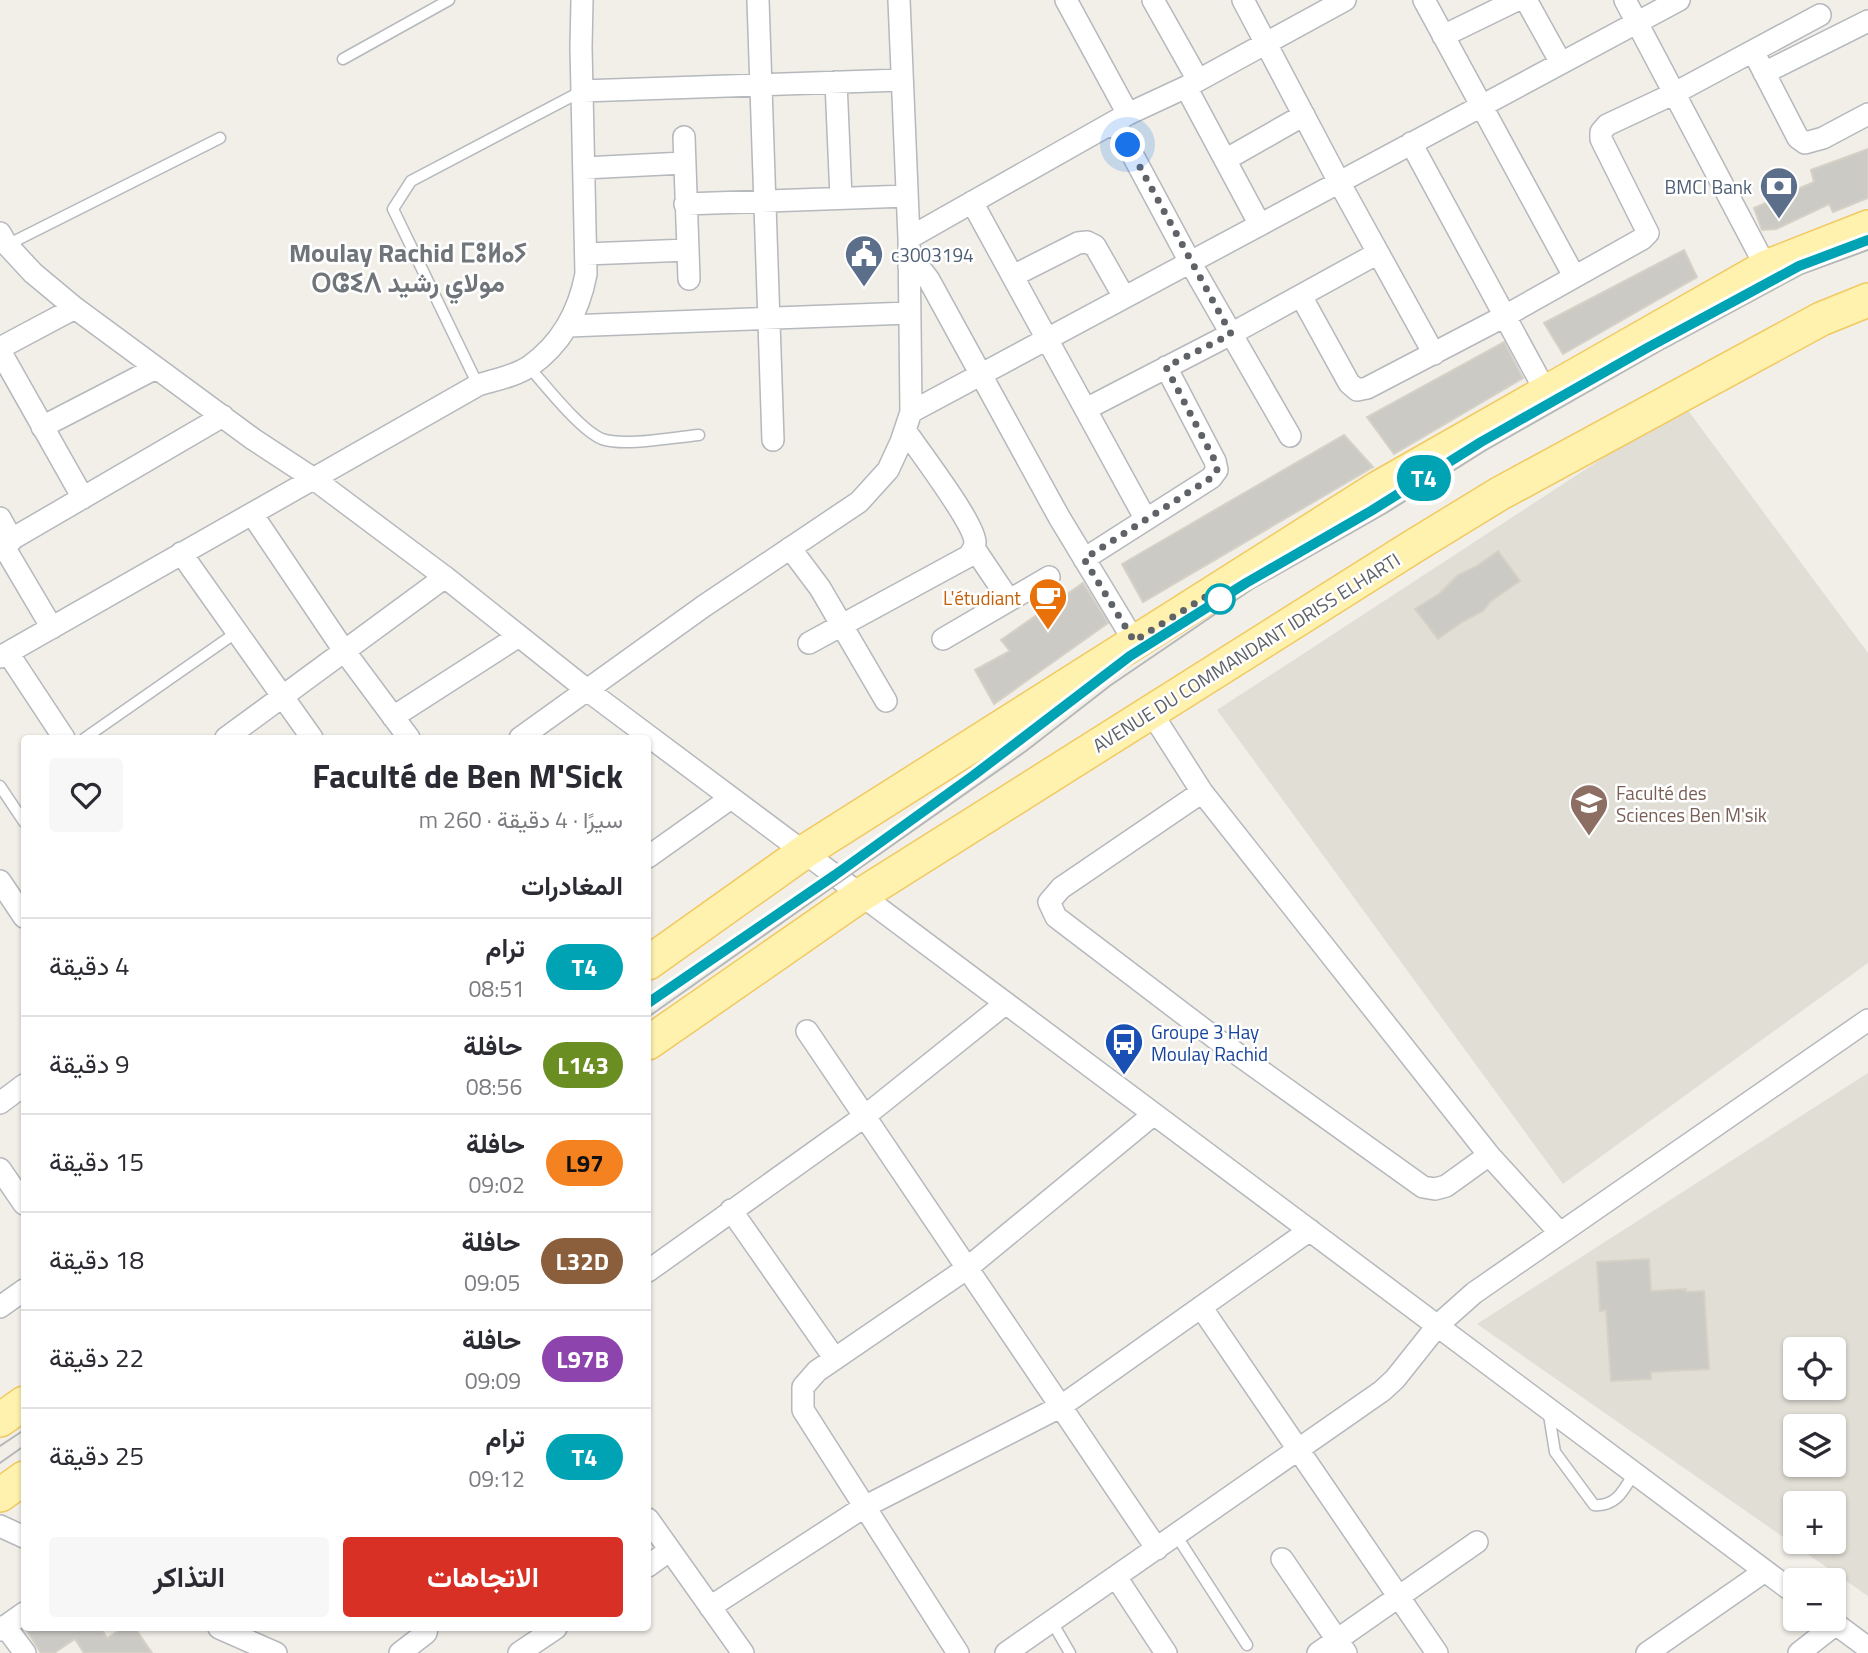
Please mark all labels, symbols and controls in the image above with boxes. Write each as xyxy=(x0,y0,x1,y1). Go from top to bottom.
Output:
your location xyxy=(1110,127,1145,162)
bank icon: BMCI Bank xyxy=(1758,165,1800,220)
place label: BMCI Bank xyxy=(1665,172,1752,201)
district label: Moulay Rachid ⵎⵓⵍⴰⵢ ⵔⵛⵉⴷ مولاي رشيد xyxy=(289,233,527,305)
public building icon: c3003194 xyxy=(843,233,885,288)
place label: c3003194 xyxy=(891,240,974,269)
line badge: T4 xyxy=(1392,455,1456,501)
text: T4 xyxy=(1411,460,1437,496)
street label: AVENUE DU COMMANDANT IDRISS ELHARTI xyxy=(1087,545,1405,759)
cafe icon: L'étudiant xyxy=(1027,576,1069,631)
place label: L'étudiant xyxy=(943,583,1021,612)
unlabelled marker xyxy=(1205,584,1235,614)
text: Faculté de Ben M'Sick xyxy=(312,751,623,801)
button: heart xyxy=(49,758,123,832)
place label: Faculté des Sciences Ben M'sik xyxy=(1616,778,1767,829)
school or university icon: Faculté des Sciences Ben M'sik xyxy=(1568,782,1610,837)
text: سيرًا · 4 دقيقة · 260 m xyxy=(419,802,623,837)
text: المغادرات xyxy=(521,866,623,905)
text: ترام xyxy=(486,928,525,967)
text: 4 دقيقة xyxy=(49,946,129,985)
text: T4 xyxy=(571,949,598,985)
text: 08:51 xyxy=(468,971,525,1006)
place label: Groupe 3 Hay Moulay Rachid xyxy=(1151,1017,1268,1068)
bus stop icon: Groupe 3 Hay Moulay Rachid xyxy=(1103,1021,1145,1076)
text: حافلة xyxy=(463,1026,522,1065)
text: 9 دقيقة xyxy=(49,1044,129,1083)
text: L143 xyxy=(557,1047,609,1083)
text: 08:56 xyxy=(466,1069,522,1104)
text: حافلة xyxy=(466,1124,525,1163)
text: 15 دقيقة xyxy=(49,1142,144,1181)
text: L97 xyxy=(565,1145,604,1181)
text: 09:02 xyxy=(468,1167,525,1202)
text: حافلة xyxy=(461,1222,520,1261)
text: 18 دقيقة xyxy=(49,1240,144,1279)
text: L32D xyxy=(555,1243,609,1279)
text: 09:05 xyxy=(464,1265,520,1300)
text: حافلة xyxy=(462,1320,521,1359)
map controls xyxy=(1783,1337,1846,1631)
button: locate xyxy=(1783,1337,1846,1400)
text: 22 دقيقة xyxy=(49,1338,144,1377)
text: L97B xyxy=(556,1341,609,1377)
text: 09:09 xyxy=(465,1363,521,1398)
button: layers xyxy=(1783,1414,1846,1477)
text: ترام xyxy=(486,1418,525,1457)
text: 25 دقيقة xyxy=(49,1436,144,1475)
text: T4 xyxy=(571,1439,598,1475)
text: 09:12 xyxy=(468,1461,525,1496)
button: + xyxy=(1783,1491,1846,1554)
button: التذاكر xyxy=(49,1537,329,1617)
button: الاتجاهات xyxy=(343,1537,623,1617)
button: − xyxy=(1783,1568,1846,1631)

